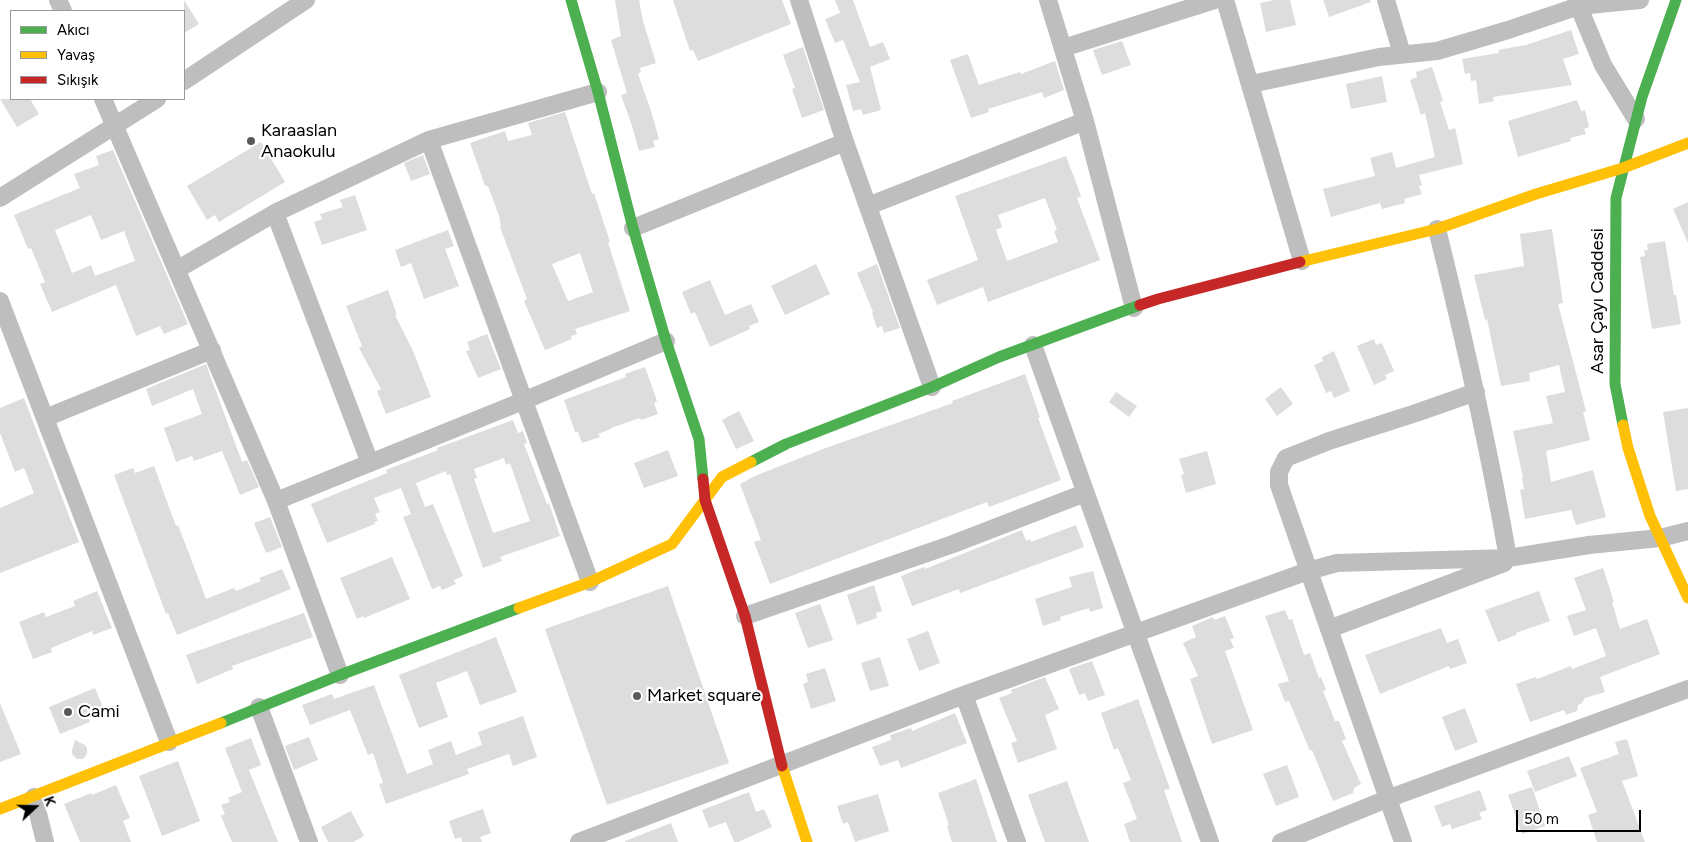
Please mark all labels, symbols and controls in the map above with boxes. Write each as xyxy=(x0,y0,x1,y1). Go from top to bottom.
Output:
legend xyxy=(10,10,185,100)
text: Akıcı xyxy=(57,21,90,39)
text: Yavaş xyxy=(57,46,95,64)
text: Sıkışık xyxy=(57,71,98,89)
place label: Karaaslan Anaokulu xyxy=(261,120,337,162)
marker: Karaaslan Anaokulu xyxy=(245,135,257,147)
street label: Asar Çayı Caddesi xyxy=(1587,228,1609,374)
place label: Market square xyxy=(647,685,761,707)
marker: Market square xyxy=(631,690,643,702)
place label: Cami xyxy=(78,701,120,723)
marker: Cami xyxy=(62,706,74,718)
north arrow xyxy=(10,782,60,832)
text: K xyxy=(40,794,59,809)
scale bar xyxy=(1518,800,1643,832)
text: 50 m xyxy=(1524,810,1559,828)

